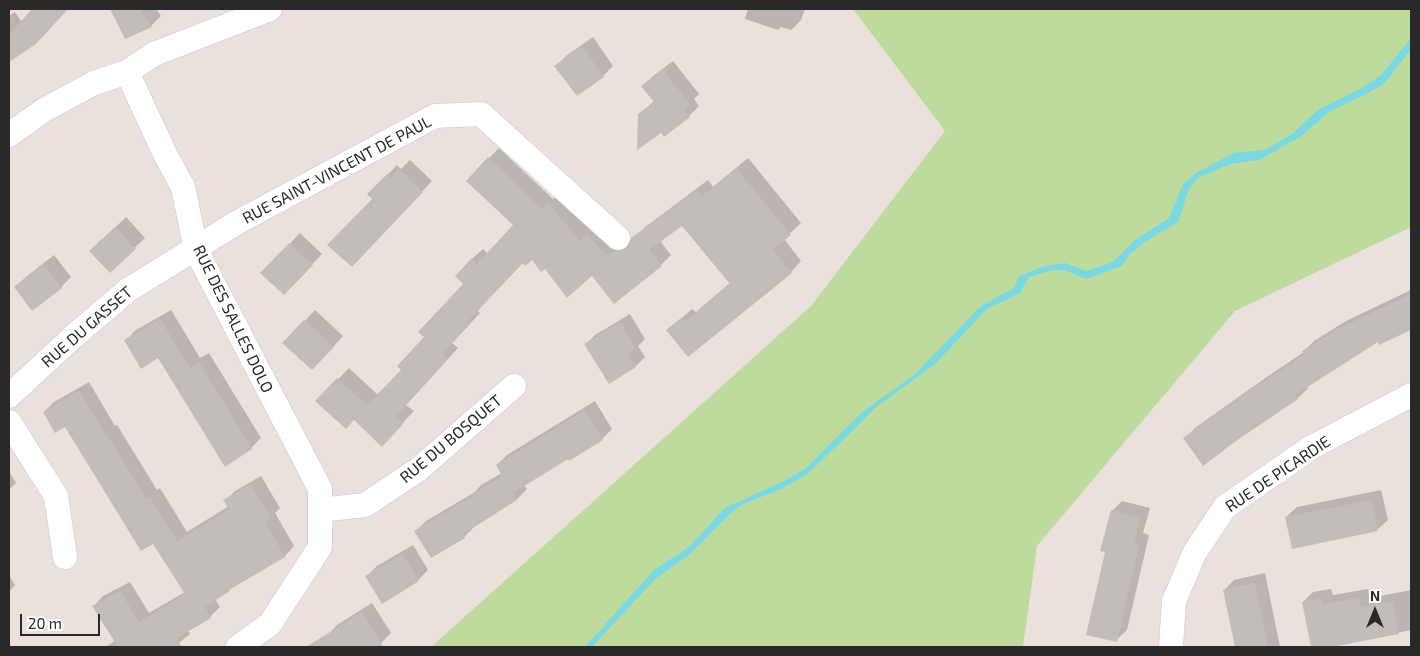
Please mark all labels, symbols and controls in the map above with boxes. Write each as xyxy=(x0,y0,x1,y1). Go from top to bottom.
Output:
street label: RUE SAINT-VINCENT DE PAUL xyxy=(239,112,435,228)
street label: RUE DES SALLES DOLO xyxy=(189,242,277,396)
street label: RUE DU GASSET xyxy=(38,282,136,372)
street label: RUE DU BOSQUET xyxy=(396,391,506,487)
street label: RUE DE PICARDIE xyxy=(1222,432,1334,516)
north arrow xyxy=(1350,586,1400,636)
text: N xyxy=(1370,587,1380,604)
scale bar xyxy=(22,604,102,636)
text: 20 m xyxy=(28,614,62,632)

